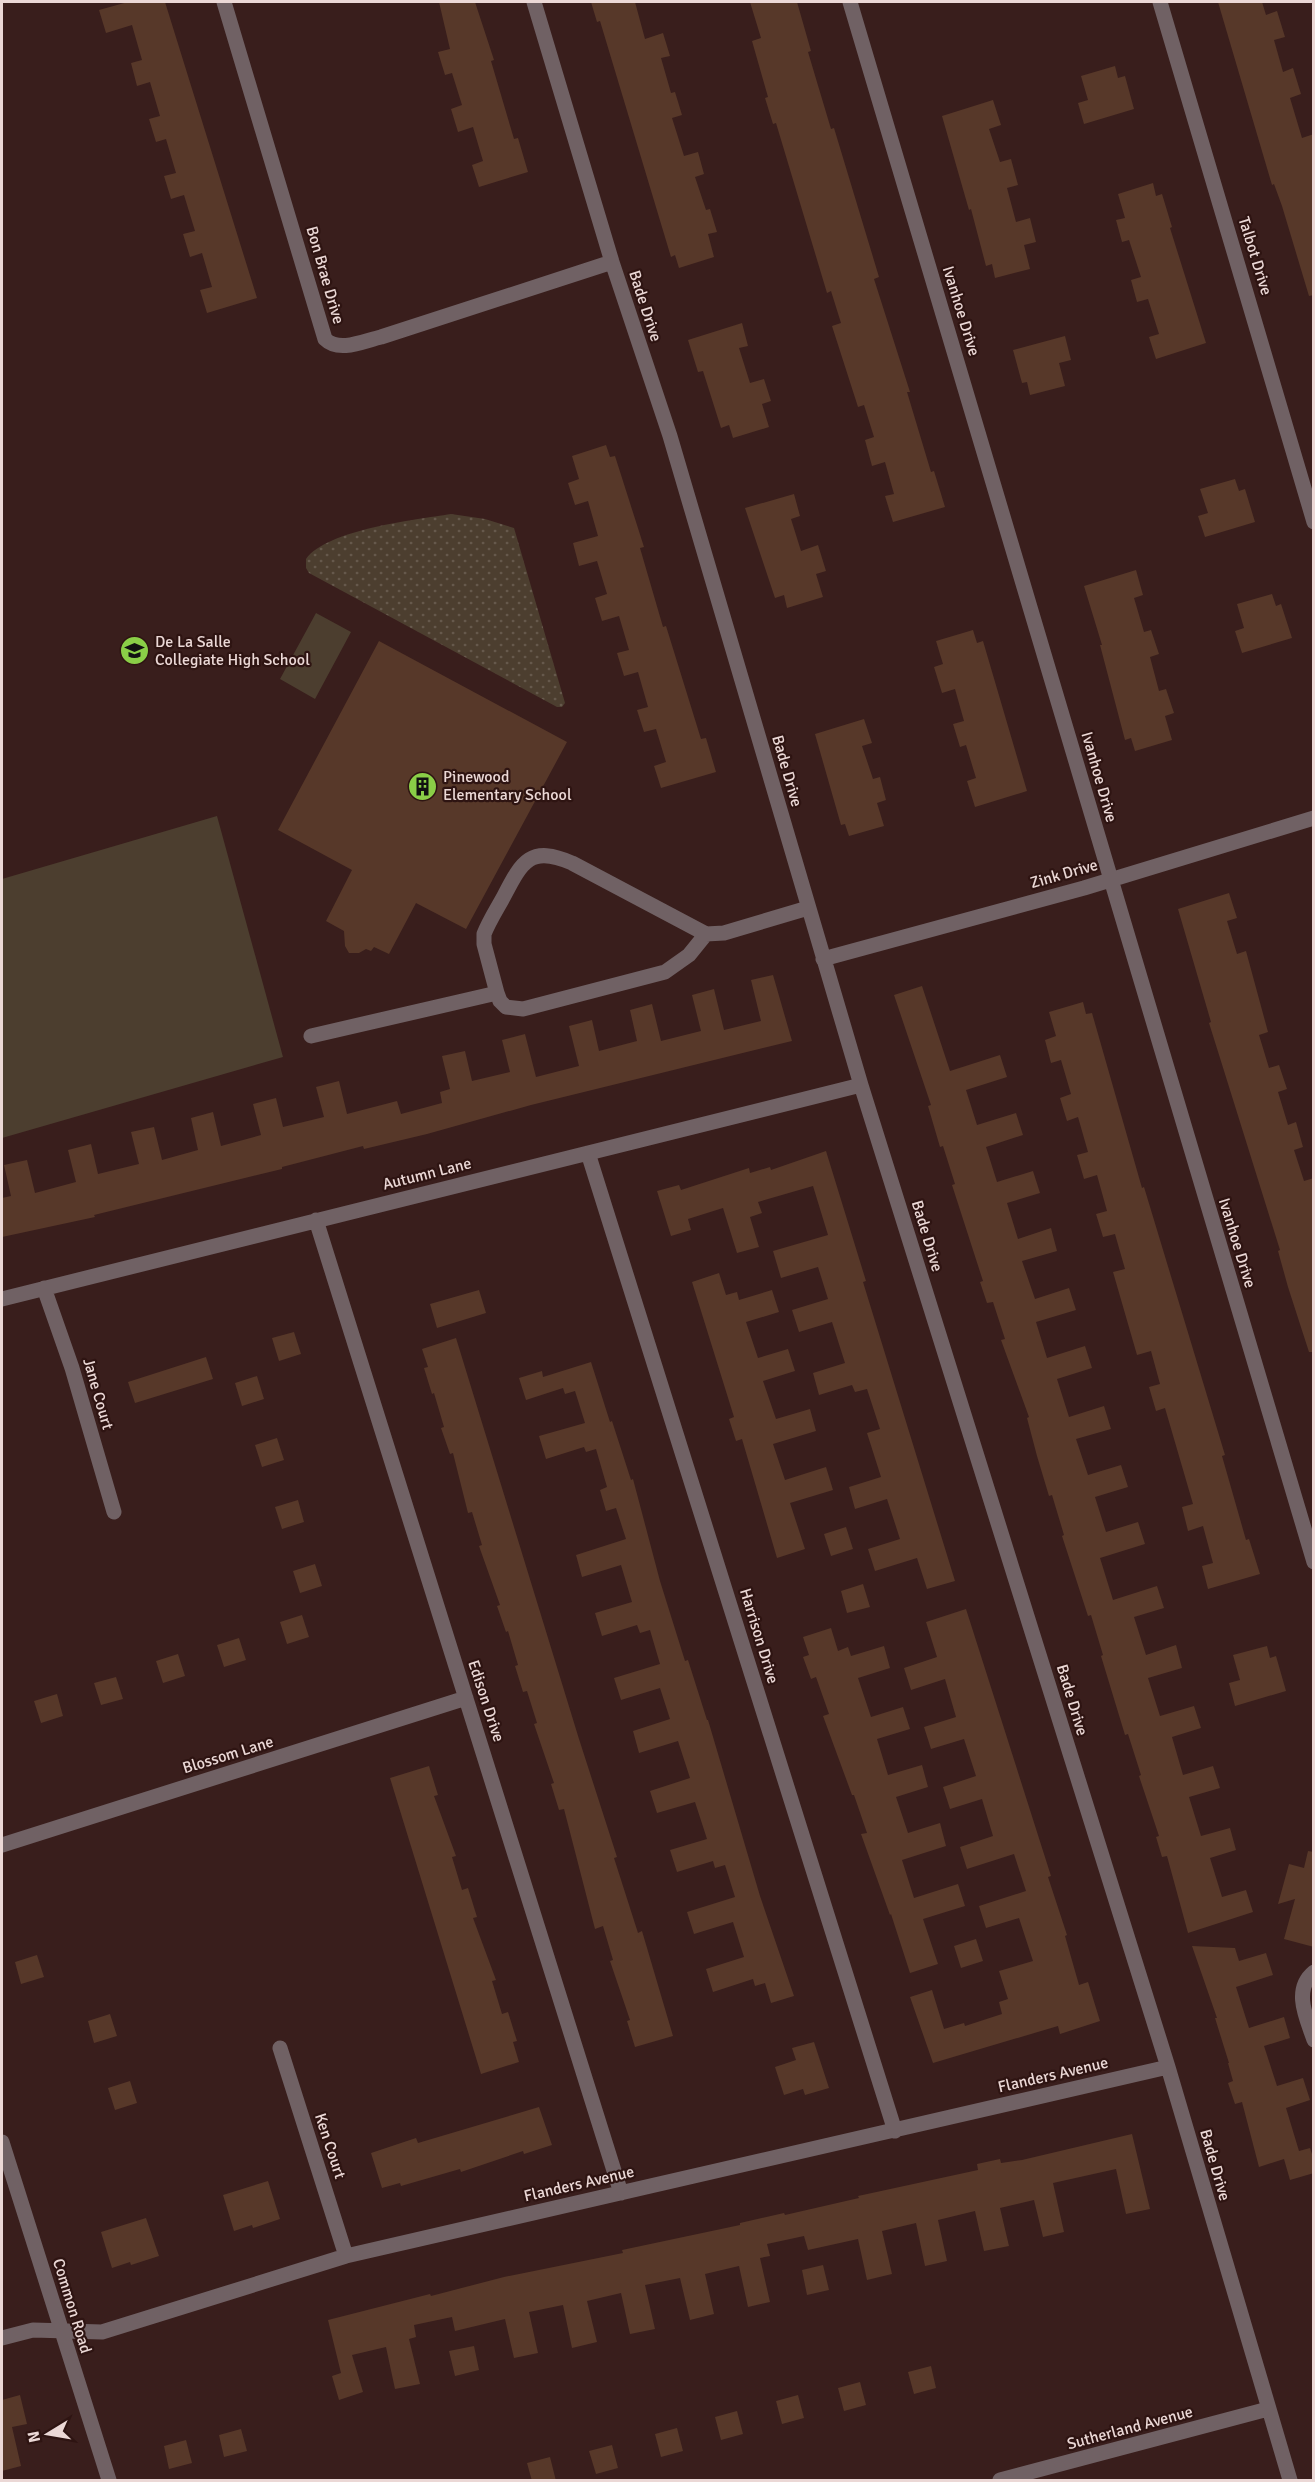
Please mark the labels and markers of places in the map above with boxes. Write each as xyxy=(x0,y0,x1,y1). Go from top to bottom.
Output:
place label: De La Salle Collegiate High School xyxy=(155,632,310,670)
school or university icon: De La Salle Collegiate High School xyxy=(118,635,150,667)
place label: Pinewood Elementary School xyxy=(443,767,572,805)
building icon: Pinewood Elementary School xyxy=(406,770,438,802)

